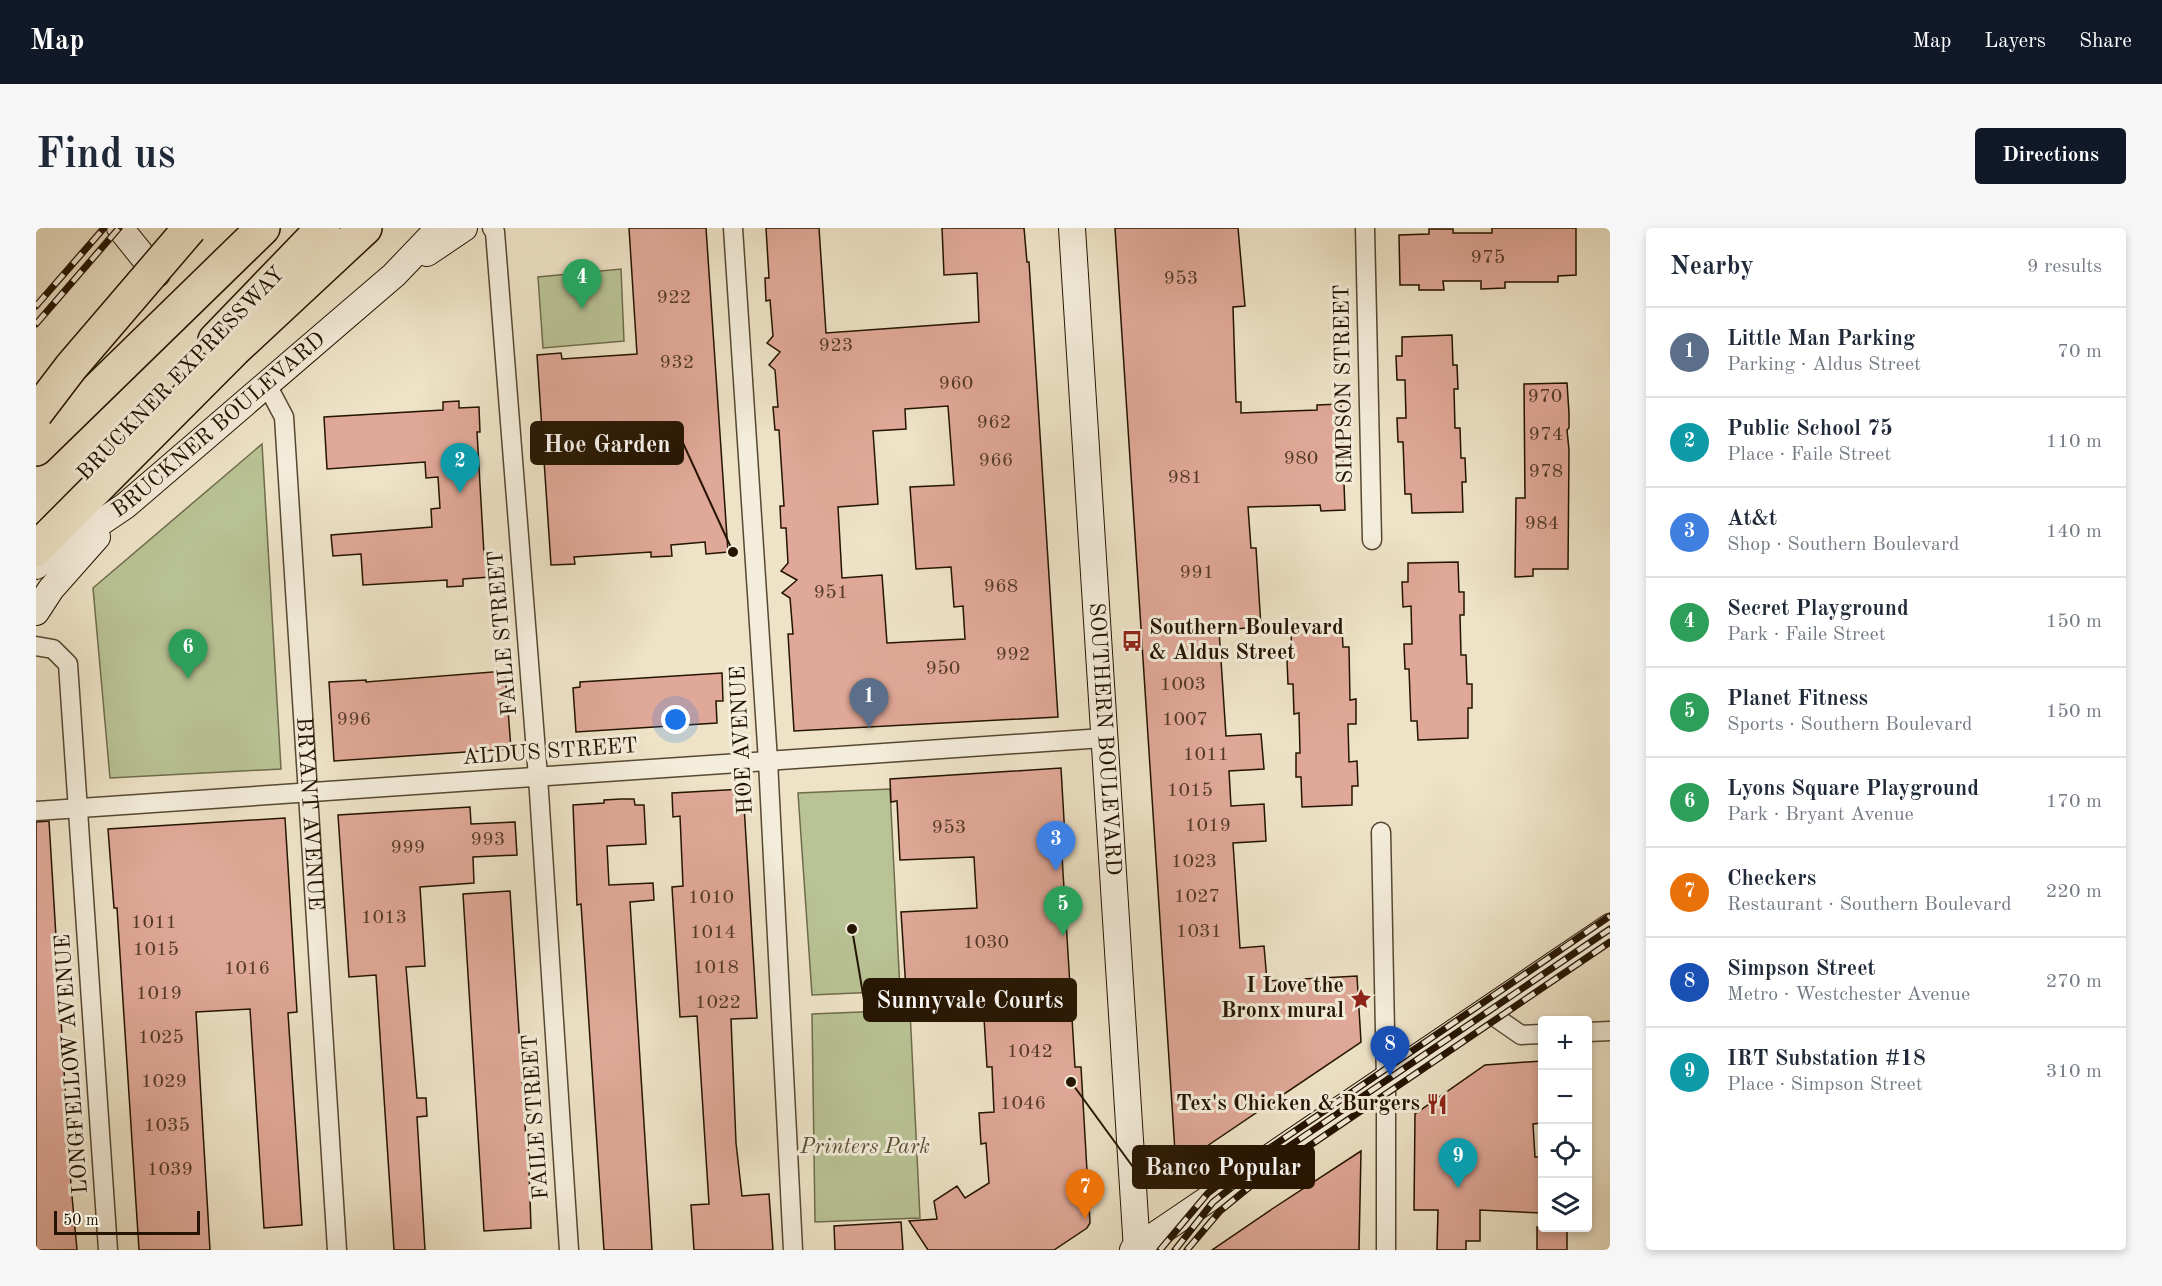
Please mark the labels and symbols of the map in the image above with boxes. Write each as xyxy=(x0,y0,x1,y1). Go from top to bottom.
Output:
house number: 975 xyxy=(1471,248,1505,268)
pin: 4 xyxy=(562,260,602,309)
street label: BRUCKNER EXPRESSWAY xyxy=(73,263,289,485)
house number: 953 xyxy=(1164,269,1198,289)
street label: SIMPSON STREET xyxy=(1331,284,1357,484)
house number: 922 xyxy=(657,288,691,308)
street label: BRUCKNER BOULEVARD xyxy=(108,328,329,522)
house number: 923 xyxy=(819,336,853,356)
house number: 932 xyxy=(660,353,694,373)
house number: 960 xyxy=(939,374,973,394)
house number: 970 xyxy=(1528,387,1562,407)
house number: 962 xyxy=(977,413,1011,433)
callout: Hoe Garden xyxy=(531,422,683,464)
house number: 974 xyxy=(1529,425,1563,445)
text: Hoe Garden xyxy=(543,434,671,458)
pin: 2 xyxy=(440,444,480,493)
house number: 980 xyxy=(1284,449,1318,469)
house number: 966 xyxy=(979,451,1013,471)
house number: 978 xyxy=(1529,462,1563,482)
house number: 981 xyxy=(1168,468,1202,488)
house number: 984 xyxy=(1525,514,1559,534)
street label: FAILE STREET xyxy=(485,550,521,716)
house number: 991 xyxy=(1180,563,1214,583)
house number: 968 xyxy=(984,577,1018,597)
house number: 951 xyxy=(814,583,848,603)
street label: SOUTHERN BOULEVARD xyxy=(1085,602,1124,876)
place label: Southern Boulevard & Aldus Street xyxy=(1149,617,1344,664)
bus stop icon: Southern Boulevard & Aldus Street xyxy=(1120,629,1144,653)
pin: 6 xyxy=(168,630,208,679)
house number: 992 xyxy=(996,645,1030,665)
house number: 950 xyxy=(926,659,960,679)
street label: HOE AVENUE xyxy=(727,665,757,815)
house number: 1003 xyxy=(1160,675,1206,695)
pin: 1 xyxy=(850,678,888,728)
your location xyxy=(661,705,690,734)
house number: 996 xyxy=(337,710,371,730)
house number: 1007 xyxy=(1162,710,1208,730)
street label: BRYANT AVENUE xyxy=(292,716,326,911)
street label: ALDUS STREET xyxy=(462,735,638,769)
house number: 1011 xyxy=(1183,745,1229,765)
house number: 1015 xyxy=(1167,781,1213,801)
house number: 1019 xyxy=(1185,816,1231,836)
house number: 953 xyxy=(932,818,966,838)
pin: 3 xyxy=(1036,822,1076,871)
house number: 993 xyxy=(471,830,505,850)
house number: 999 xyxy=(391,838,425,858)
house number: 1023 xyxy=(1171,852,1217,872)
pin: 5 xyxy=(1044,886,1082,936)
house number: 1027 xyxy=(1174,887,1220,907)
house number: 1010 xyxy=(688,888,734,908)
house number: 1013 xyxy=(361,908,407,928)
house number: 1011 xyxy=(131,913,177,933)
house number: 1031 xyxy=(1176,922,1222,942)
house number: 1014 xyxy=(690,923,736,943)
street label: LONGFELLOW AVENUE xyxy=(52,933,92,1195)
house number: 1030 xyxy=(963,933,1009,953)
house number: 1015 xyxy=(133,940,179,960)
house number: 1018 xyxy=(693,958,739,978)
house number: 1016 xyxy=(224,959,270,979)
place label: I Love the Bronx mural xyxy=(1221,975,1344,1022)
callout: Sunnyvale Courts xyxy=(864,979,1076,1021)
house number: 1019 xyxy=(136,984,182,1004)
place icon: I Love the Bronx mural xyxy=(1349,987,1373,1011)
text: Sunnyvale Courts xyxy=(876,990,1064,1014)
house number: 1022 xyxy=(695,993,741,1013)
pin: 8 xyxy=(1370,1026,1410,1076)
house number: 1025 xyxy=(138,1028,184,1048)
street label: FAILE STREET xyxy=(519,1034,553,1200)
house number: 1042 xyxy=(1007,1042,1053,1062)
house number: 1029 xyxy=(141,1072,187,1092)
restaurant icon: Tex's Chicken & Burgers xyxy=(1425,1092,1449,1116)
place label: Tex's Chicken & Burgers xyxy=(1176,1093,1420,1115)
house number: 1046 xyxy=(1000,1094,1046,1114)
house number: 1035 xyxy=(144,1116,190,1136)
park label: Printers Park xyxy=(799,1136,930,1158)
pin: 9 xyxy=(1438,1138,1478,1188)
callout: Banco Popular xyxy=(1133,1146,1314,1188)
text: Banco Popular xyxy=(1145,1157,1301,1181)
house number: 1039 xyxy=(147,1160,193,1180)
pin: 7 xyxy=(1066,1170,1104,1219)
scale bar xyxy=(54,1208,200,1236)

